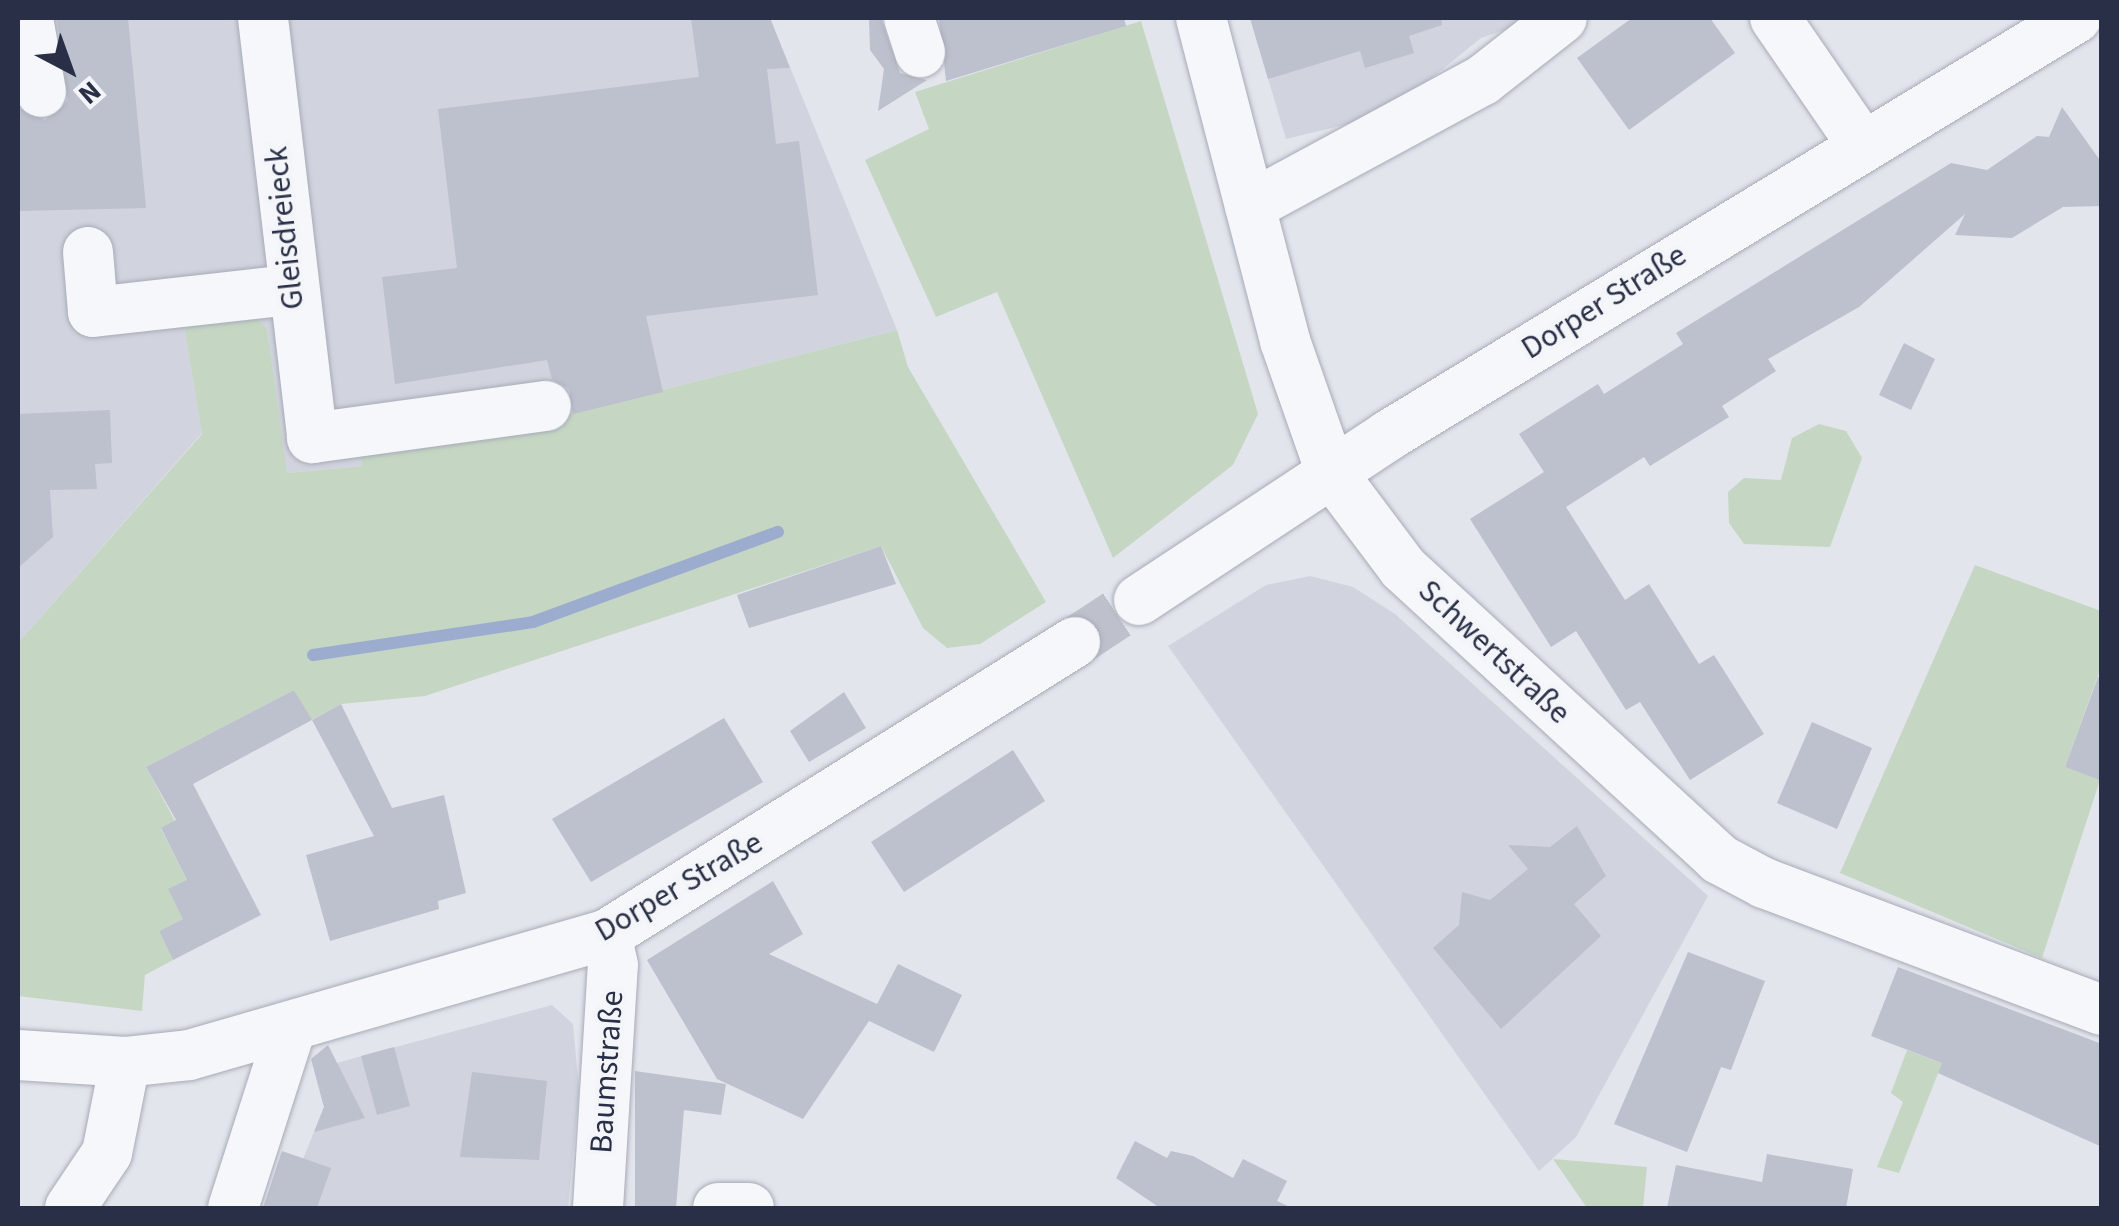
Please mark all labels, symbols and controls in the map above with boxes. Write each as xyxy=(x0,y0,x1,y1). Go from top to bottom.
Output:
north arrow xyxy=(20,20,120,120)
text: N xyxy=(70,71,110,114)
street label: Gleisdreieck xyxy=(257,145,313,311)
street label: Dorper Straße xyxy=(1514,236,1694,368)
street label: Schwertstraße xyxy=(1410,572,1578,732)
street label: Dorper Straße xyxy=(588,824,770,950)
street label: Baumstraße xyxy=(582,989,632,1155)

